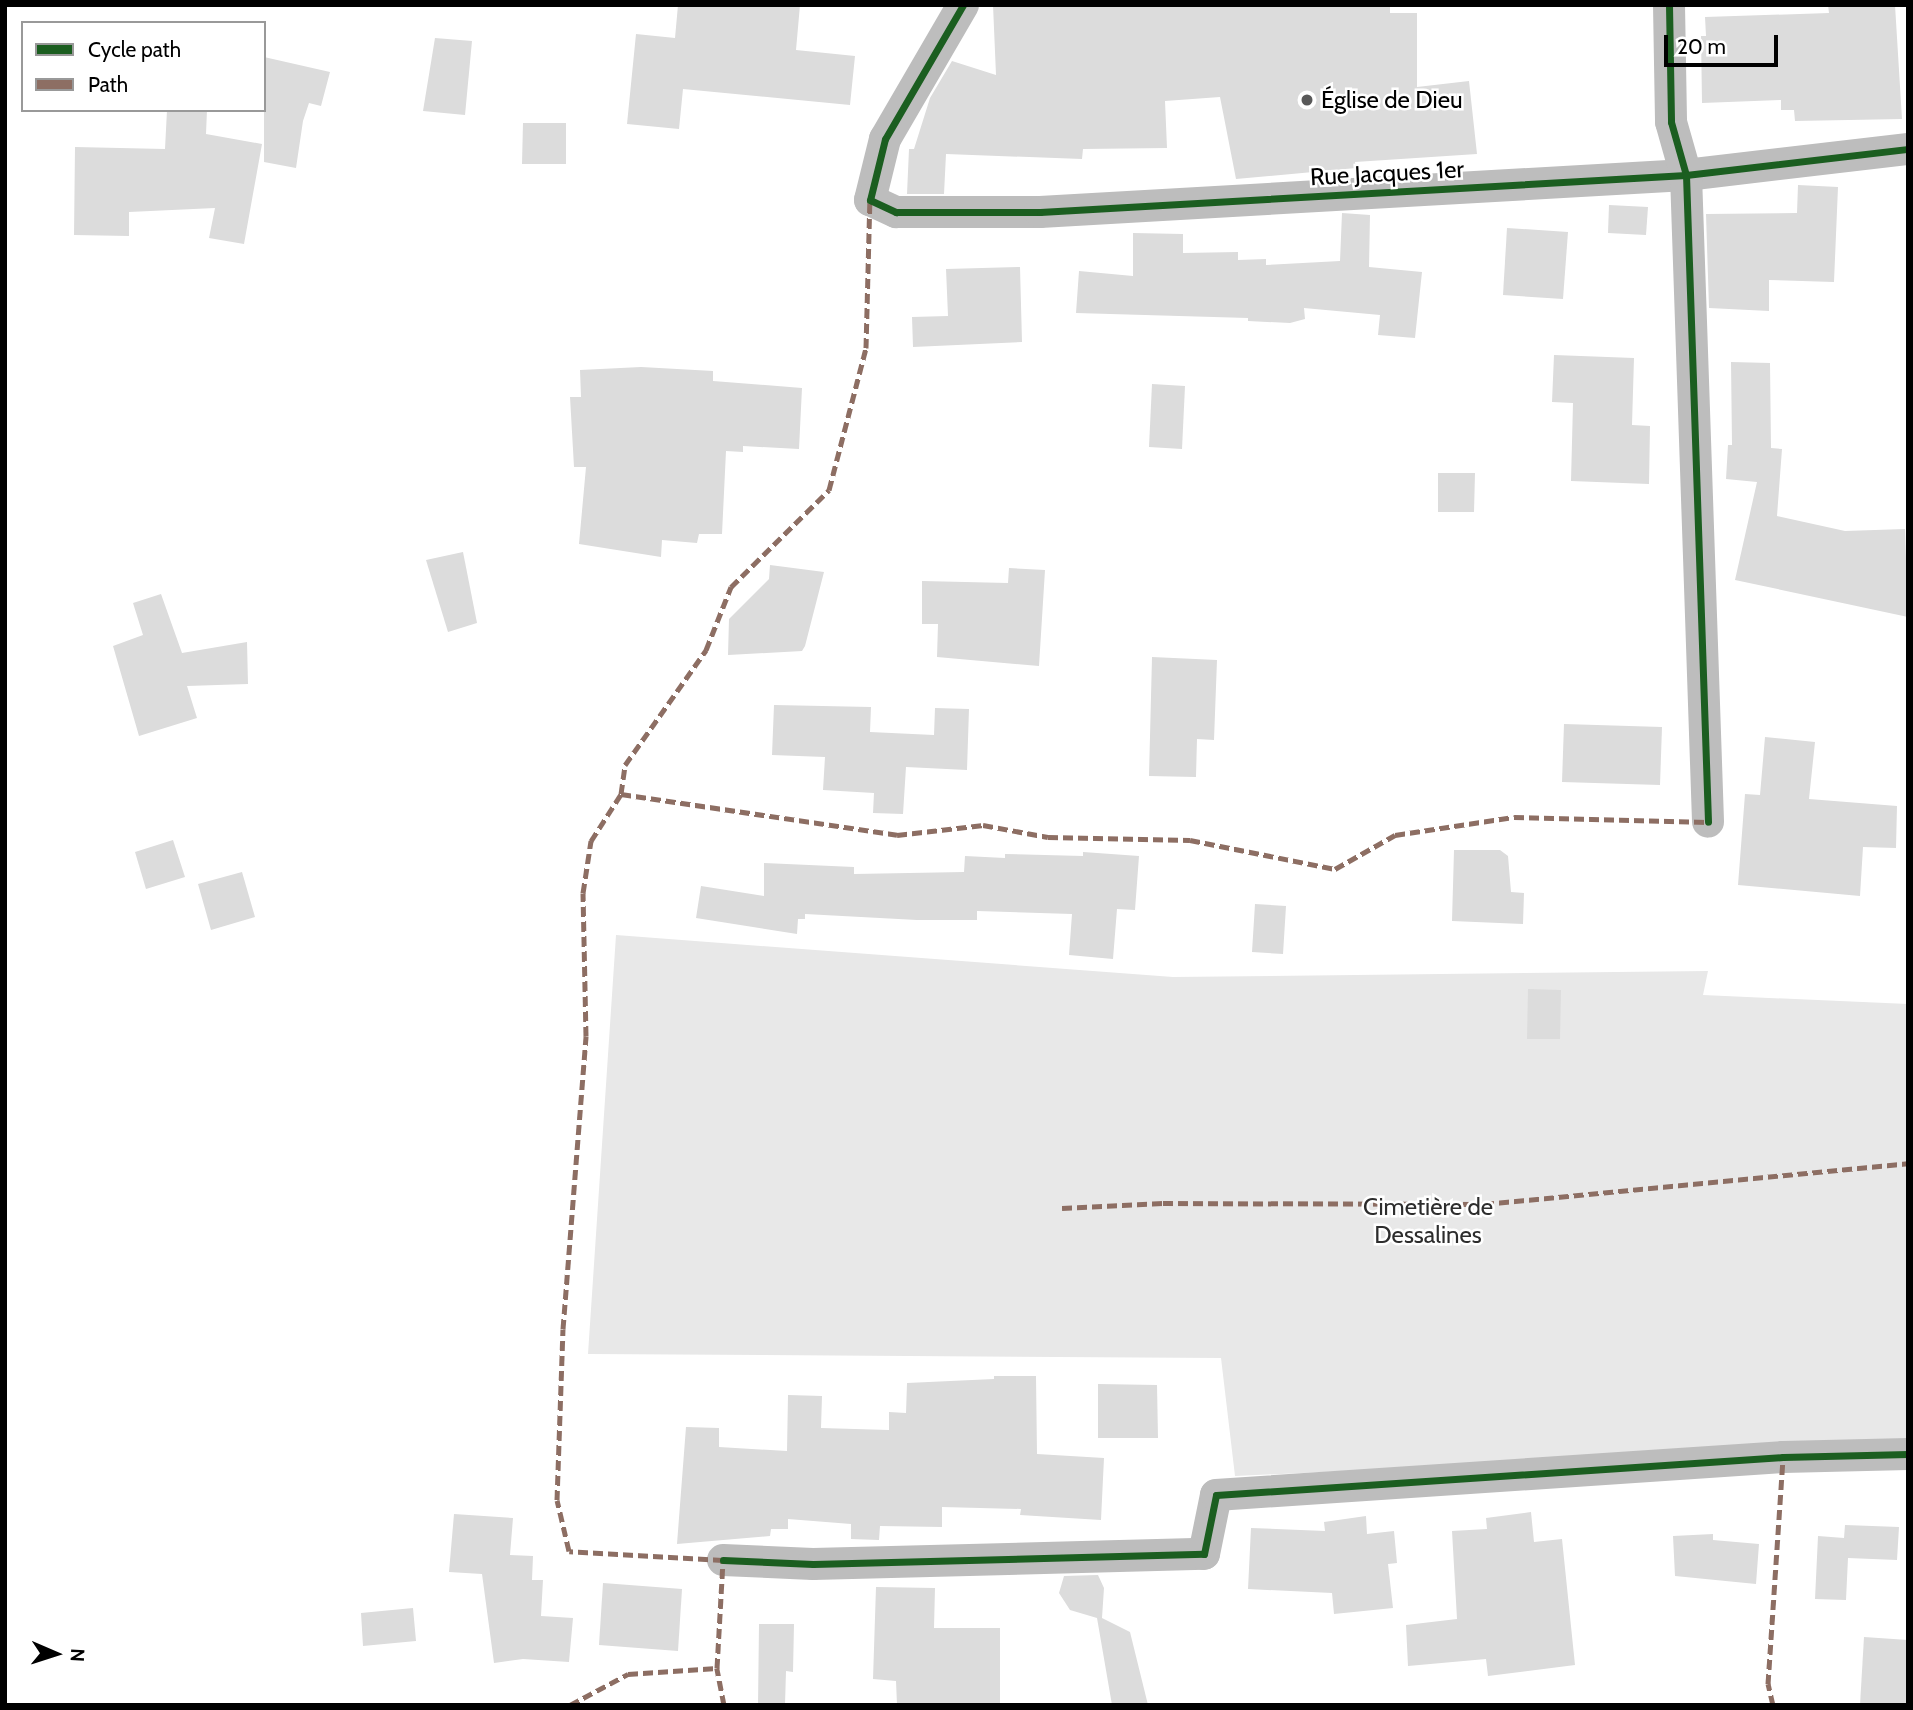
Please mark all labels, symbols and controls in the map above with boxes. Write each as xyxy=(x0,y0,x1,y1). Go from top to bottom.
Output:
legend xyxy=(21,21,266,112)
scale bar xyxy=(1668,21,1782,65)
text: 20 m xyxy=(1677,34,1726,59)
text: Cycle path xyxy=(88,37,181,62)
text: Path xyxy=(88,72,128,97)
place label: Église de Dieu xyxy=(1321,86,1463,114)
marker: Église de Dieu xyxy=(1299,92,1315,108)
street label: Rue Jacques 1er xyxy=(1309,155,1465,191)
park label: Cimetière de Dessalines xyxy=(1363,1193,1493,1249)
north arrow xyxy=(21,1619,91,1689)
text: N xyxy=(66,1648,89,1662)

